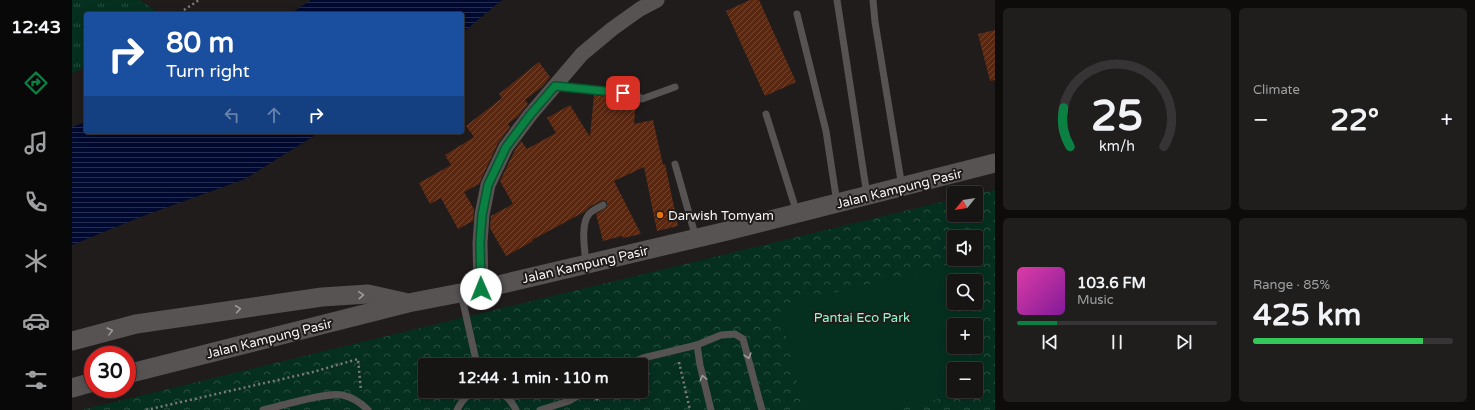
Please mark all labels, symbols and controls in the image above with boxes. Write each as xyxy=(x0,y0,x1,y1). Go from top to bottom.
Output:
text: 12:43 xyxy=(11,16,61,38)
text: 80 m xyxy=(166,26,234,60)
icon: right xyxy=(100,28,152,80)
text: Turn right xyxy=(166,60,250,82)
icon: directions xyxy=(22,69,50,97)
pin xyxy=(606,76,640,110)
icon: arrive xyxy=(612,82,634,104)
text: Climate xyxy=(1253,82,1300,98)
text: 25 xyxy=(1091,92,1143,142)
text: 22° xyxy=(1330,102,1379,139)
icon: left xyxy=(221,104,243,126)
icon: ahead xyxy=(263,104,285,126)
icon: right xyxy=(305,104,327,126)
text: − xyxy=(1253,107,1269,133)
text: + xyxy=(1441,107,1453,133)
icon: music xyxy=(22,129,50,157)
text: km/h xyxy=(1099,138,1135,155)
street label: Jalan Kampung Pasir xyxy=(835,166,964,212)
north arrow xyxy=(947,186,983,222)
map controls xyxy=(947,186,983,398)
icon: phone xyxy=(22,188,50,216)
place label: Darwish Tomyam xyxy=(668,208,774,224)
marker: Darwish Tomyam xyxy=(655,210,665,220)
button: sound xyxy=(947,230,983,266)
street label: Jalan Kampung Pasir xyxy=(521,243,650,287)
icon: climate xyxy=(22,247,50,275)
position arrow xyxy=(460,268,502,310)
button: search xyxy=(947,274,983,310)
text: 103.6 FM xyxy=(1077,274,1146,292)
text: Range · 85% xyxy=(1253,277,1330,293)
one-way arrow xyxy=(358,290,364,299)
text: Music xyxy=(1077,292,1114,308)
text: 425 km xyxy=(1253,297,1361,334)
one-way arrow xyxy=(235,305,241,314)
icon: car xyxy=(22,307,50,335)
park label: Pantai Eco Park xyxy=(814,310,910,326)
street label: Jalan Kampung Pasir xyxy=(205,316,334,362)
button: + xyxy=(947,318,983,354)
one-way arrow xyxy=(106,327,113,336)
icon: previous xyxy=(1039,331,1061,353)
icon: pause xyxy=(1106,331,1128,353)
icon: next xyxy=(1173,331,1195,353)
speed limit sign: 30 xyxy=(84,346,136,398)
one-way arrow xyxy=(743,352,752,359)
button: − xyxy=(947,362,983,398)
icon: filters xyxy=(22,366,50,394)
text: 12:44 · 1 min · 110 m xyxy=(458,369,608,387)
one-way arrow xyxy=(700,375,708,381)

